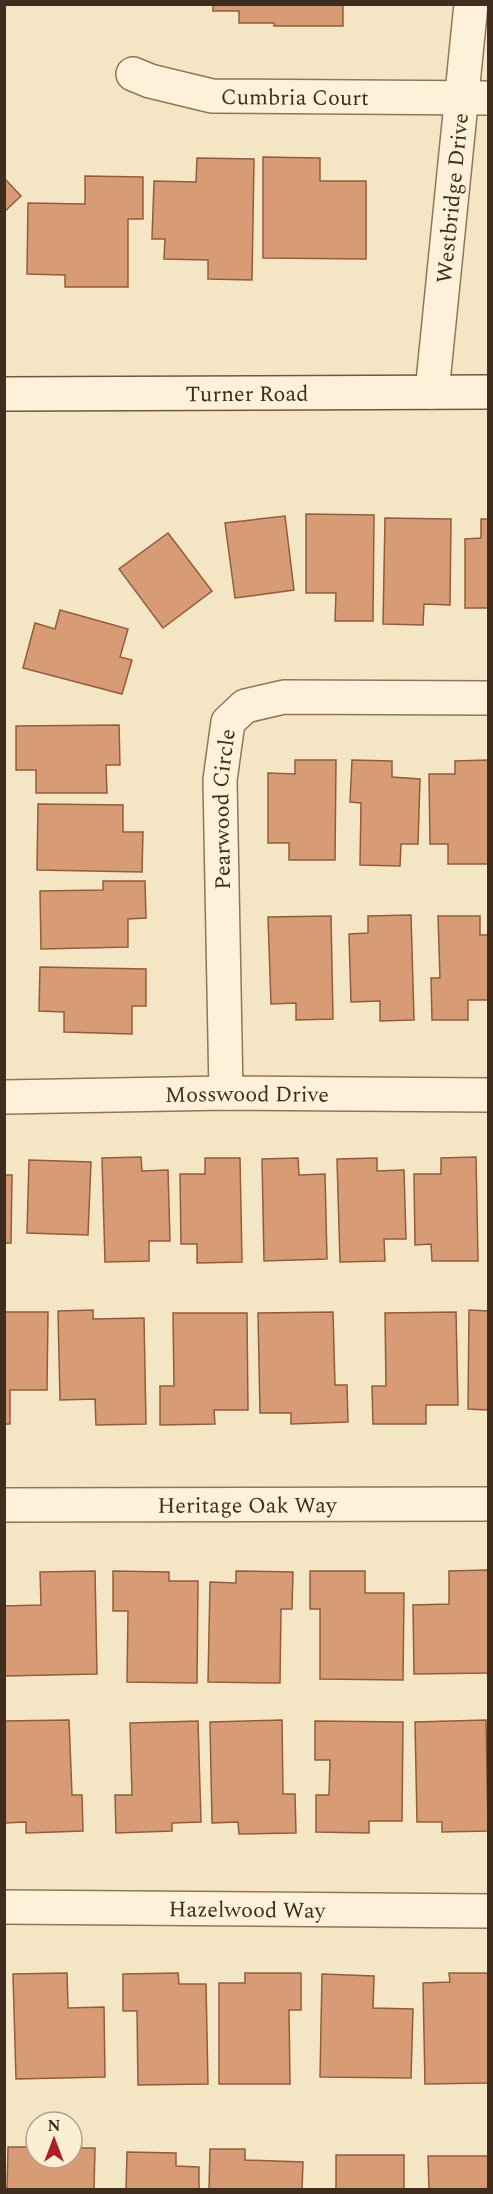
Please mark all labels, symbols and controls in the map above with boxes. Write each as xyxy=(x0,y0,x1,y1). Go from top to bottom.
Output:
street label: Cumbria Court xyxy=(221,81,369,115)
street label: Westbridge Drive xyxy=(428,111,478,285)
street label: Turner Road xyxy=(185,378,309,411)
street label: Pearwood Circle xyxy=(204,727,245,890)
street label: Mosswood Drive xyxy=(165,1078,329,1112)
street label: Heritage Oak Way xyxy=(157,1489,338,1523)
street label: Hazelwood Way xyxy=(169,1893,327,1928)
north arrow xyxy=(24,2110,84,2170)
text: N xyxy=(47,2114,61,2138)

